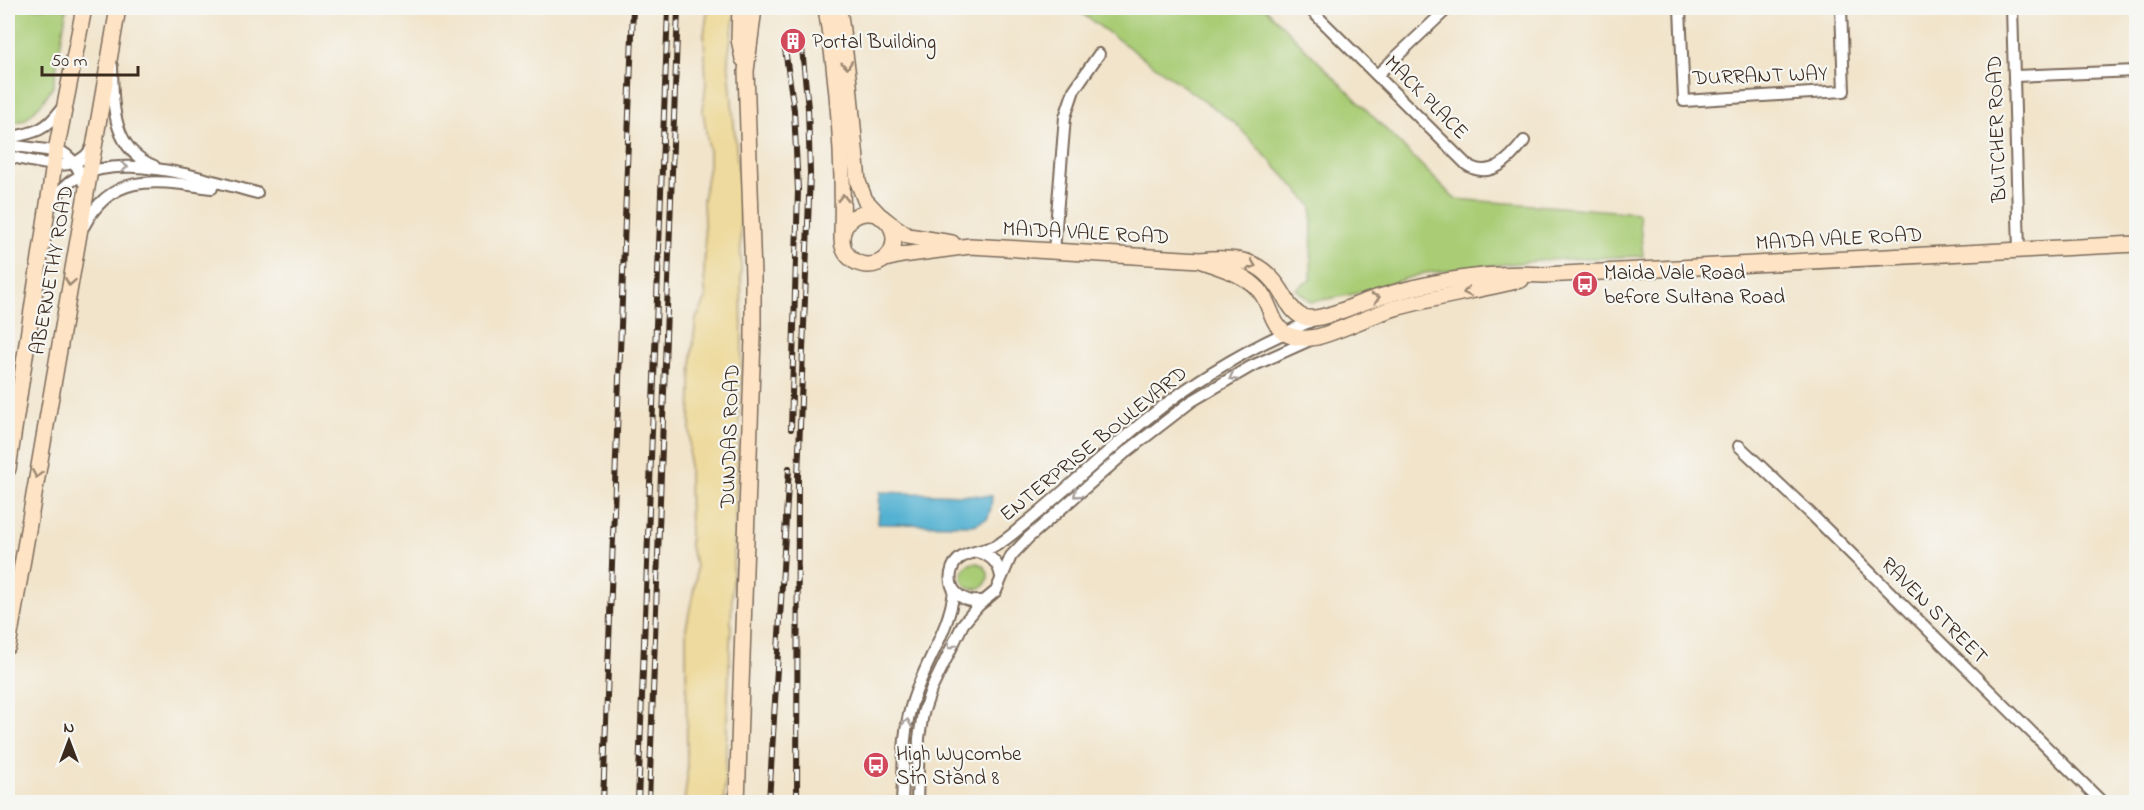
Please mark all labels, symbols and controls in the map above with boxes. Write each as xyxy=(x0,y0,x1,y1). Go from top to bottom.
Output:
building icon: Portal Building xyxy=(778,26,808,56)
place label: Portal Building xyxy=(812,28,936,60)
scale bar xyxy=(42,39,138,77)
text: 50 m xyxy=(51,49,88,75)
street label: MACK PLACE xyxy=(1377,49,1475,147)
street label: BUTCHER ROAD xyxy=(1980,55,2016,204)
street label: DURRANT WAY xyxy=(1691,60,1828,94)
one-way arrow xyxy=(840,61,853,70)
one-way arrow xyxy=(120,161,129,174)
street label: ABERNETHY ROAD xyxy=(23,183,83,357)
one-way arrow xyxy=(837,193,849,202)
street label: MAIDA VALE ROAD xyxy=(1002,215,1170,253)
street label: MAIDA VALE ROAD xyxy=(1755,221,1923,259)
one-way arrow xyxy=(1246,258,1257,270)
place label: Maida Vale Road before Sultana Road xyxy=(1604,259,1785,313)
bus stop icon: Maida Vale Road before Sultana Road xyxy=(1570,269,1600,299)
one-way arrow xyxy=(64,276,77,286)
one-way arrow xyxy=(1462,285,1472,298)
one-way arrow xyxy=(1370,293,1381,305)
street label: ENTERPRISE BOULEVARD xyxy=(994,359,1195,530)
street label: DUNDAS ROAD xyxy=(713,364,749,510)
one-way arrow xyxy=(1229,370,1239,381)
one-way arrow xyxy=(31,469,44,479)
one-way arrow xyxy=(1073,487,1084,498)
street label: RAVEN STREET xyxy=(1873,551,1994,672)
one-way arrow xyxy=(947,639,959,650)
north arrow xyxy=(39,711,99,771)
text: N xyxy=(64,716,75,740)
one-way arrow xyxy=(901,719,913,728)
place label: High Wycombe Stn Stand 8 xyxy=(896,740,1022,794)
bus stop icon: High Wycombe Stn Stand 8 xyxy=(861,750,891,780)

